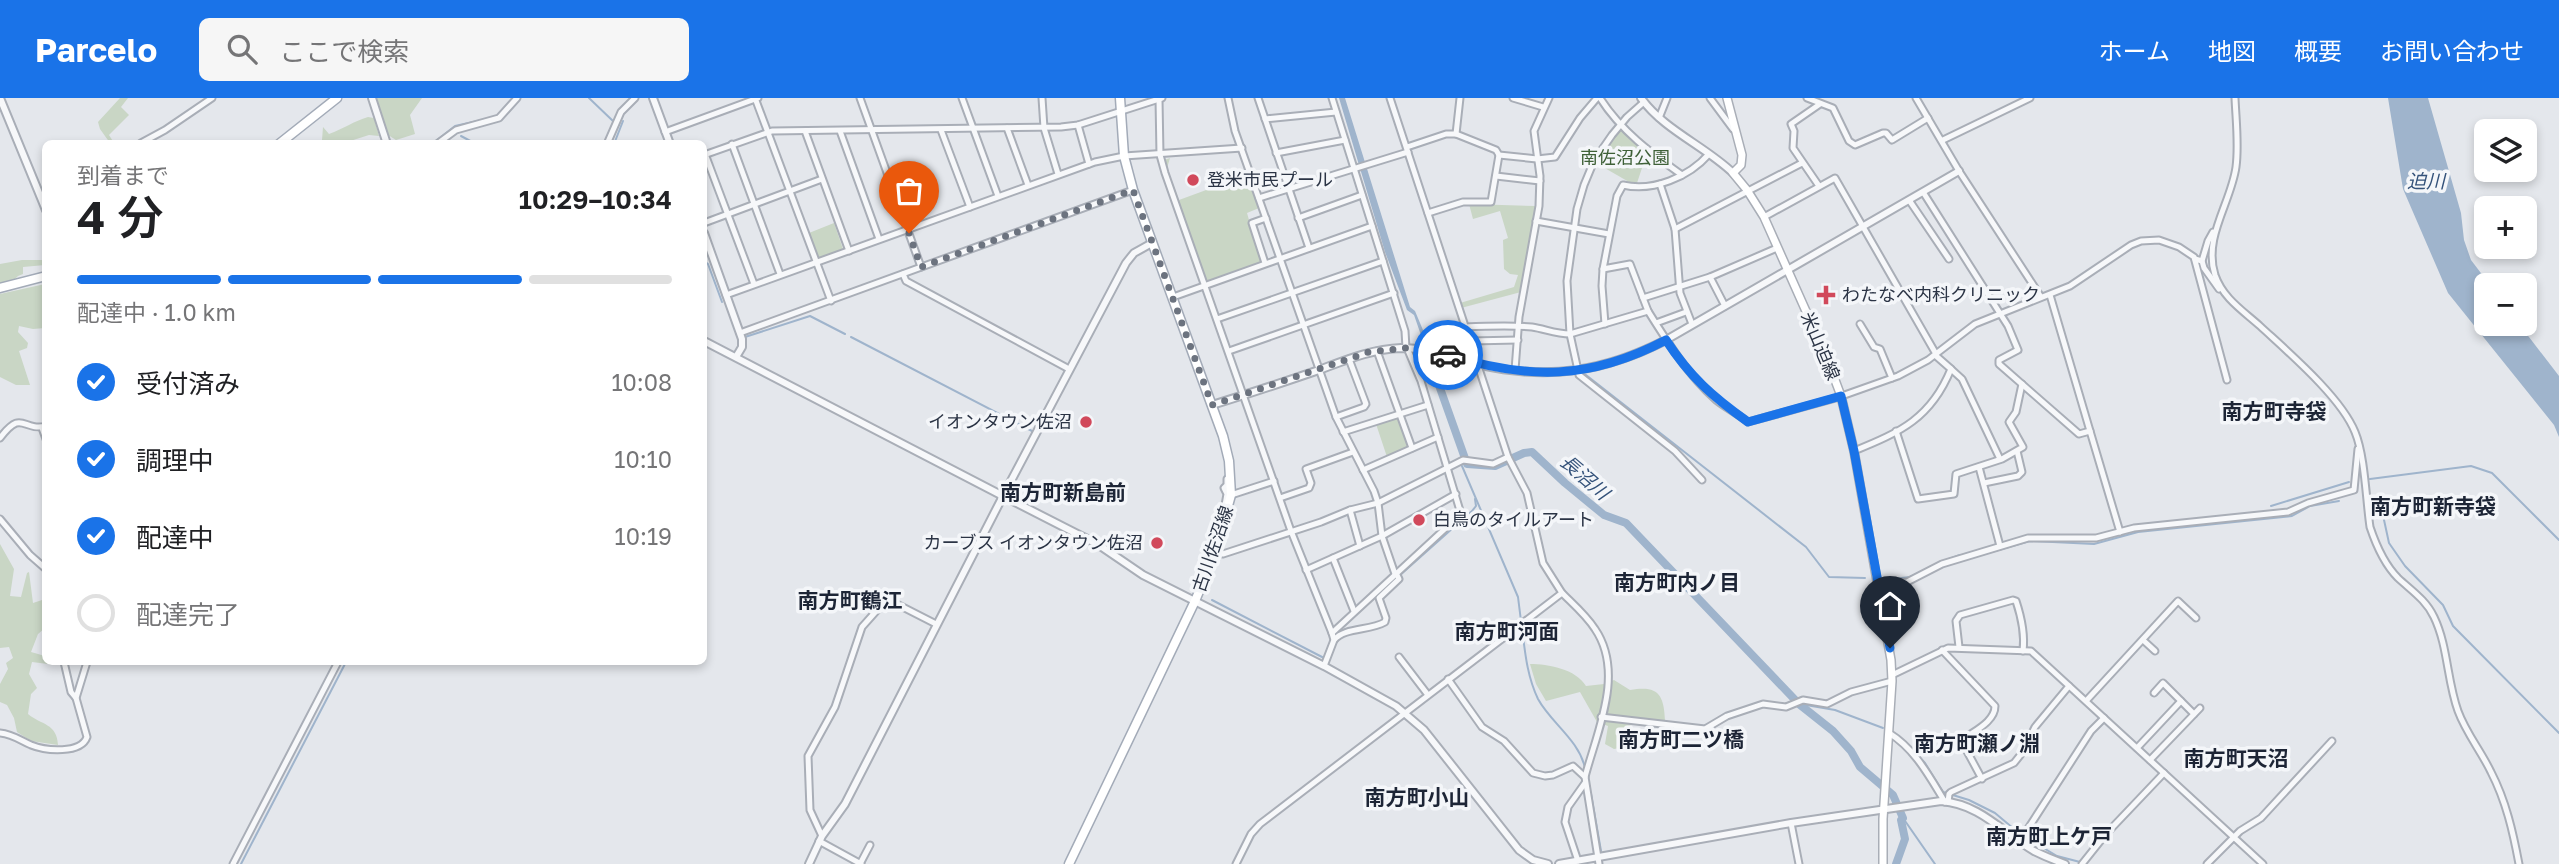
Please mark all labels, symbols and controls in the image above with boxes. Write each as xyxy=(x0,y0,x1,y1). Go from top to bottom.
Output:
search box xyxy=(199,18,689,81)
text: Parcelo xyxy=(35,30,157,69)
icon: search xyxy=(223,30,261,68)
text: ここで検索 xyxy=(279,36,409,67)
text: ホーム xyxy=(2099,36,2170,65)
text: 地図 xyxy=(2208,36,2256,65)
text: 概要 xyxy=(2294,36,2342,65)
text: お問い合わせ xyxy=(2380,36,2524,65)
map controls xyxy=(2474,119,2537,336)
button: layers xyxy=(2474,119,2537,182)
park label: 南佐沼公園 xyxy=(1580,146,1670,168)
text: 到着まで xyxy=(77,161,169,189)
pin xyxy=(879,161,939,233)
place label: 登米市民プール xyxy=(1207,168,1333,190)
water label: 迫川 xyxy=(2407,169,2447,192)
icon: bag xyxy=(890,172,928,210)
marker: 登米市民プール xyxy=(1185,172,1201,188)
text: 10:29–10:34 xyxy=(519,184,672,215)
text: 4 分 xyxy=(77,189,163,244)
button: + xyxy=(2474,196,2537,259)
button: − xyxy=(2474,273,2537,336)
place label: わたなべ内科クリニック xyxy=(1842,283,2040,305)
marker: わたなべ内科クリニック xyxy=(1816,285,1836,305)
text: 配達中 · 1.0 km xyxy=(77,298,236,326)
street label: 米山迫線 xyxy=(1797,308,1845,383)
courier xyxy=(1413,320,1483,390)
icon: car xyxy=(1429,336,1467,374)
icon: check xyxy=(77,363,115,401)
text: 受付済み xyxy=(136,368,240,399)
text: 10:08 xyxy=(611,368,672,396)
district label: 南方町寺袋 xyxy=(2222,398,2327,424)
place label: イオンタウン佐沼 xyxy=(928,410,1072,432)
marker: イオンタウン佐沼 xyxy=(1078,414,1094,430)
icon: check xyxy=(77,440,115,478)
text: 調理中 xyxy=(136,445,214,476)
text: 10:10 xyxy=(614,445,672,473)
water label: 長沼川 xyxy=(1556,449,1616,505)
district label: 南方町新島前 xyxy=(1000,479,1126,505)
district label: 南方町新寺袋 xyxy=(2370,493,2496,519)
street label: 古川佐沼線 xyxy=(1187,503,1237,595)
place label: 白鳥のタイルアート xyxy=(1433,508,1594,530)
marker: 白鳥のタイルアート xyxy=(1411,512,1427,528)
icon: check xyxy=(77,517,115,555)
text: 配達中 xyxy=(136,522,214,553)
text: 10:19 xyxy=(615,522,672,550)
place label: カーブス イオンタウン佐沼 xyxy=(924,531,1143,553)
marker: カーブス イオンタウン佐沼 xyxy=(1149,535,1165,551)
district label: 南方町内ノ目 xyxy=(1614,569,1740,595)
pin xyxy=(1860,576,1920,648)
district label: 南方町鶴江 xyxy=(798,587,903,613)
icon: home xyxy=(1871,587,1909,625)
text: 配達完了 xyxy=(136,599,240,630)
district label: 南方町河面 xyxy=(1455,618,1560,644)
district label: 南方町二ツ橋 xyxy=(1618,726,1744,752)
district label: 南方町瀬ノ淵 xyxy=(1914,730,2040,756)
district label: 南方町天沼 xyxy=(2184,745,2289,771)
district label: 南方町小山 xyxy=(1365,784,1470,810)
district label: 南方町上ケ戸 xyxy=(1986,823,2112,849)

